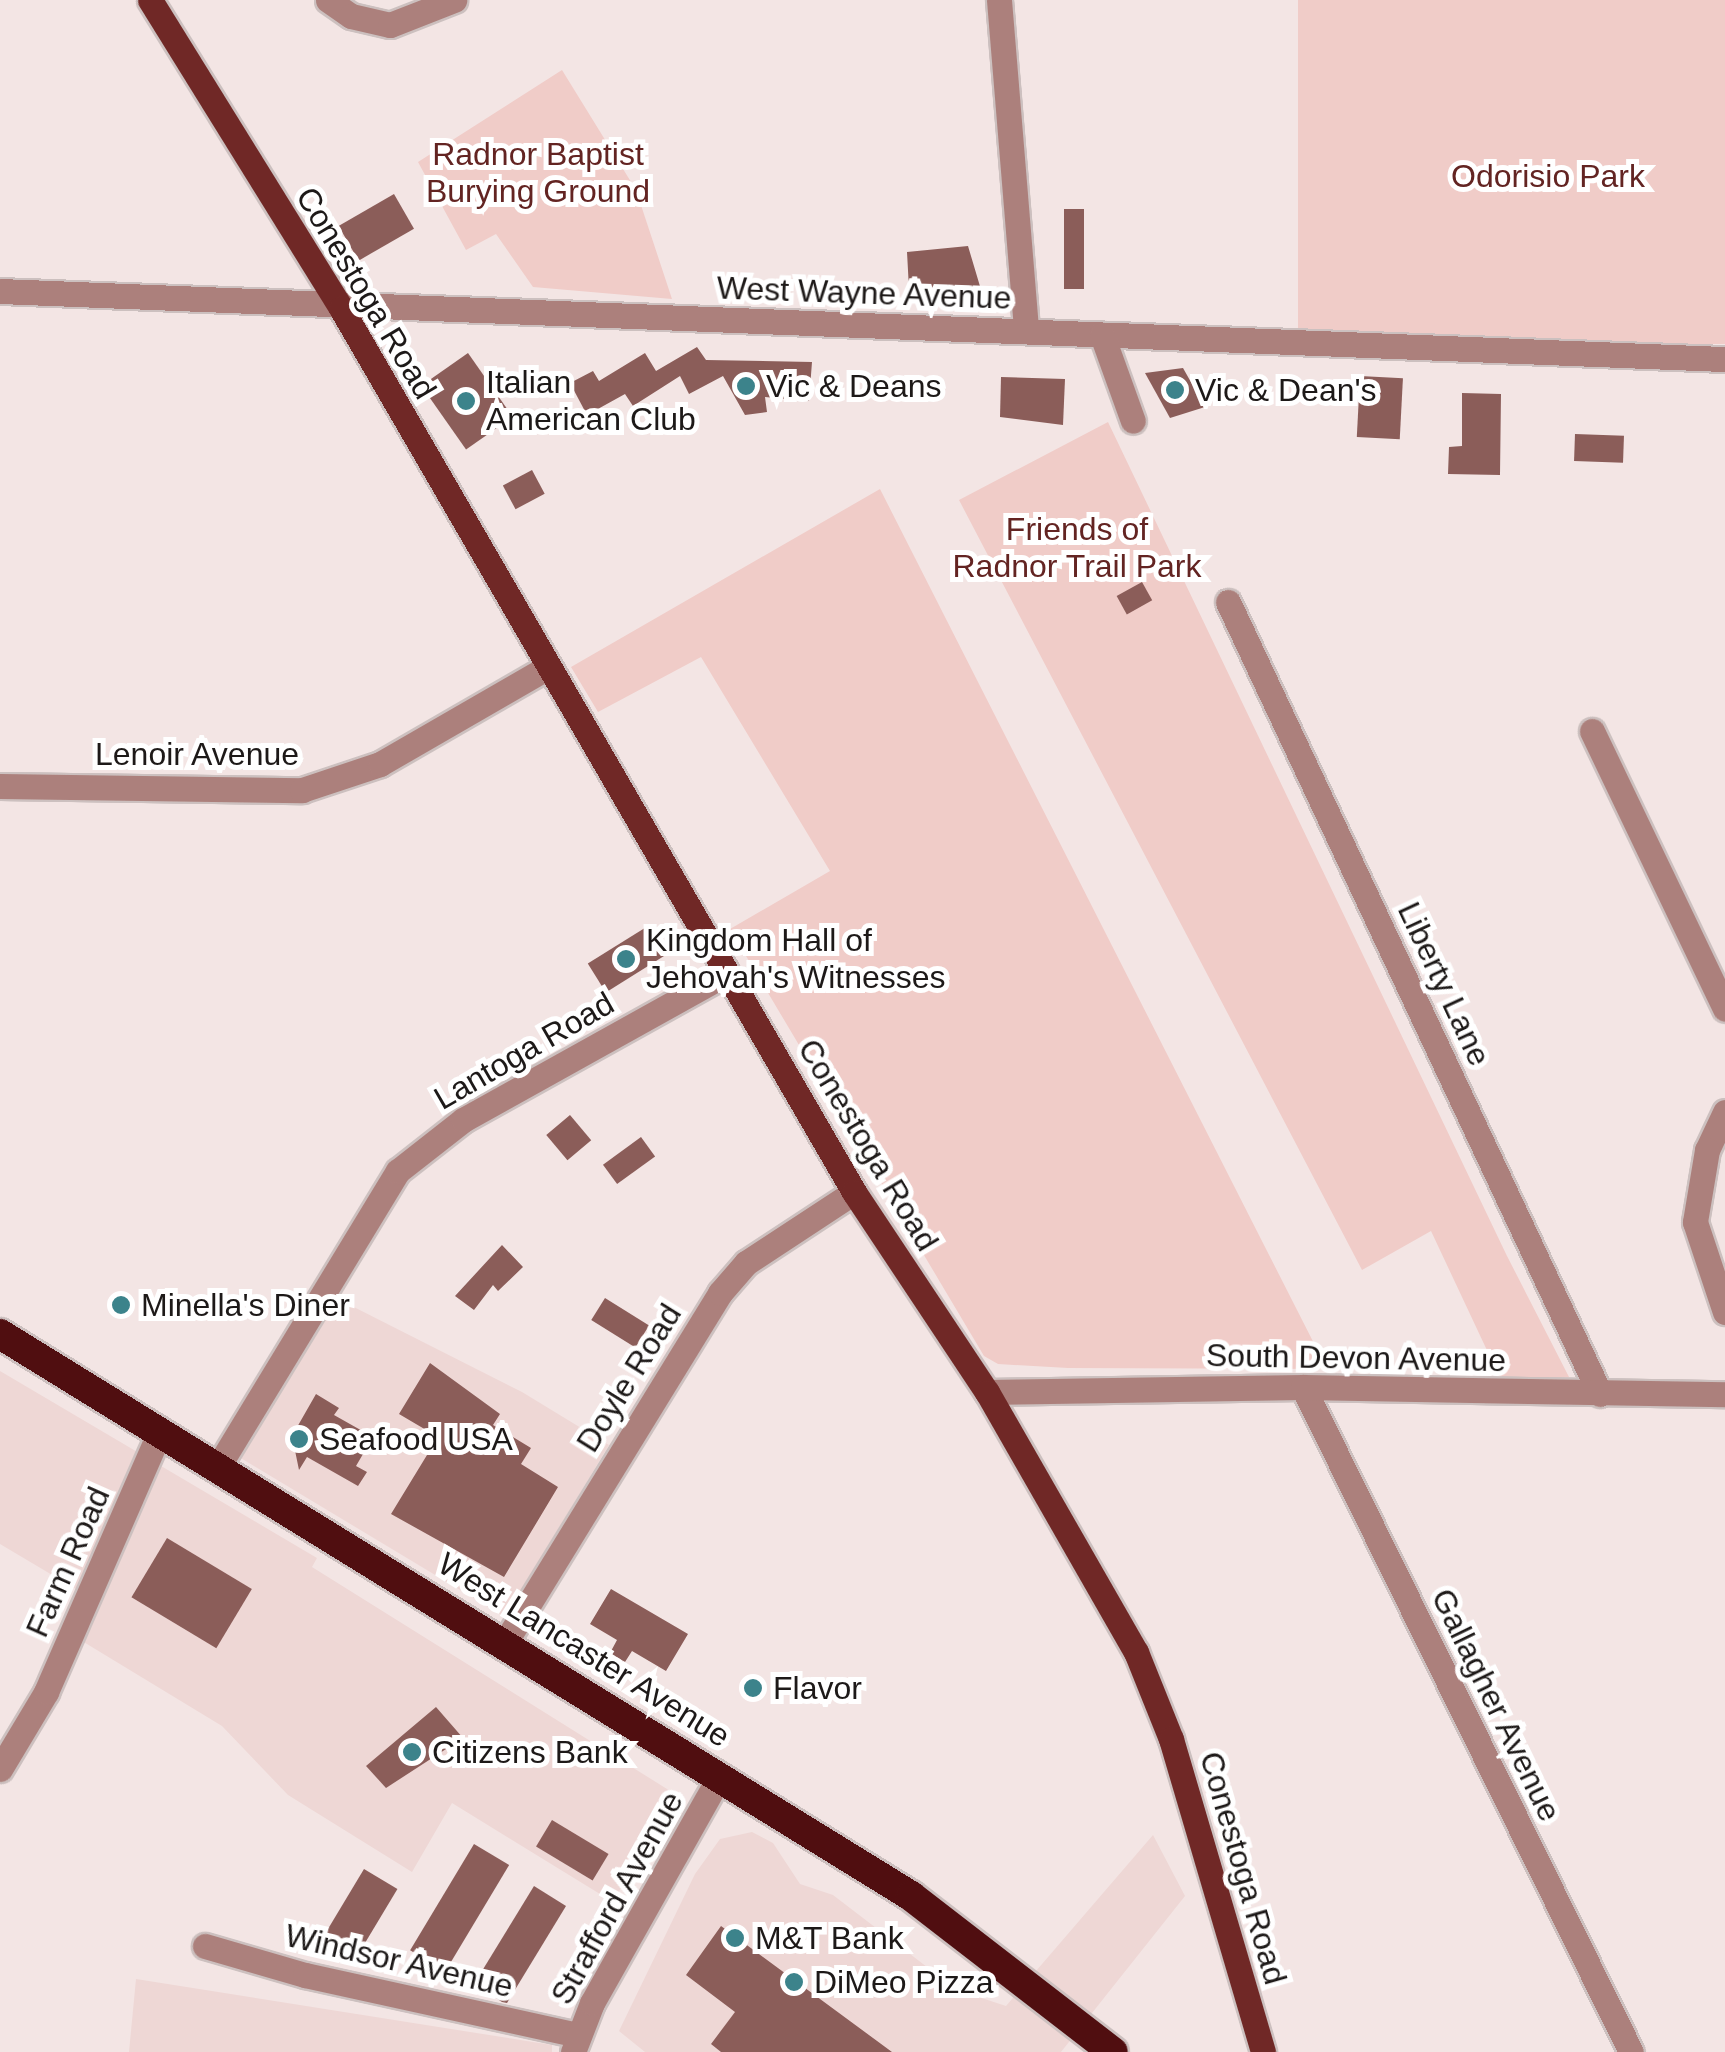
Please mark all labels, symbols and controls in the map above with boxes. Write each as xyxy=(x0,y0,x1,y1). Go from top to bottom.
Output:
park label: Radnor Baptist Burying Ground xyxy=(426,136,650,211)
park label: Odorisio Park xyxy=(1451,157,1645,195)
street label: Conestoga Road xyxy=(288,180,444,406)
street label: West Wayne Avenue xyxy=(715,269,1013,317)
place label: Italian American Club xyxy=(486,364,696,439)
place label: Vic & Deans xyxy=(766,367,941,405)
place label: Vic & Dean's xyxy=(1195,371,1377,409)
marker: Vic & Deans xyxy=(735,375,757,397)
marker: Vic & Dean's xyxy=(1164,379,1186,401)
marker: Italian American Club xyxy=(455,390,477,412)
park label: Friends of Radnor Trail Park xyxy=(952,511,1202,586)
street label: Lenoir Avenue xyxy=(94,735,300,773)
street label: Liberty Lane xyxy=(1389,896,1499,1072)
place label: Kingdom Hall of Jehovah's Witnesses xyxy=(646,922,946,997)
marker: Kingdom Hall of Jehovah's Witnesses xyxy=(615,948,637,970)
street label: Lantoga Road xyxy=(427,984,621,1118)
street label: Conestoga Road xyxy=(790,1032,946,1258)
place label: Minella's Diner xyxy=(141,1286,350,1324)
marker: Minella's Diner xyxy=(110,1294,132,1316)
street label: Doyle Road xyxy=(568,1297,690,1459)
street label: South Devon Avenue xyxy=(1205,1336,1507,1380)
place label: Seafood USA xyxy=(319,1420,513,1458)
marker: Seafood USA xyxy=(288,1428,310,1450)
street label: Farm Road xyxy=(18,1481,118,1643)
street label: West Lancaster Avenue xyxy=(430,1544,738,1756)
street label: Gallagher Avenue xyxy=(1423,1582,1569,1828)
place label: Flavor xyxy=(773,1669,862,1707)
marker: Flavor xyxy=(742,1677,764,1699)
place label: Citizens Bank xyxy=(432,1733,628,1771)
marker: Citizens Bank xyxy=(401,1741,423,1763)
street label: Conestoga Road xyxy=(1191,1747,1295,1989)
street label: Strafford Avenue xyxy=(542,1784,692,2012)
street label: Windsor Avenue xyxy=(281,1916,517,2006)
place label: M&T Bank xyxy=(755,1919,904,1957)
marker: M&T Bank xyxy=(724,1927,746,1949)
place label: DiMeo Pizza xyxy=(814,1963,994,2001)
marker: DiMeo Pizza xyxy=(783,1971,805,1993)

